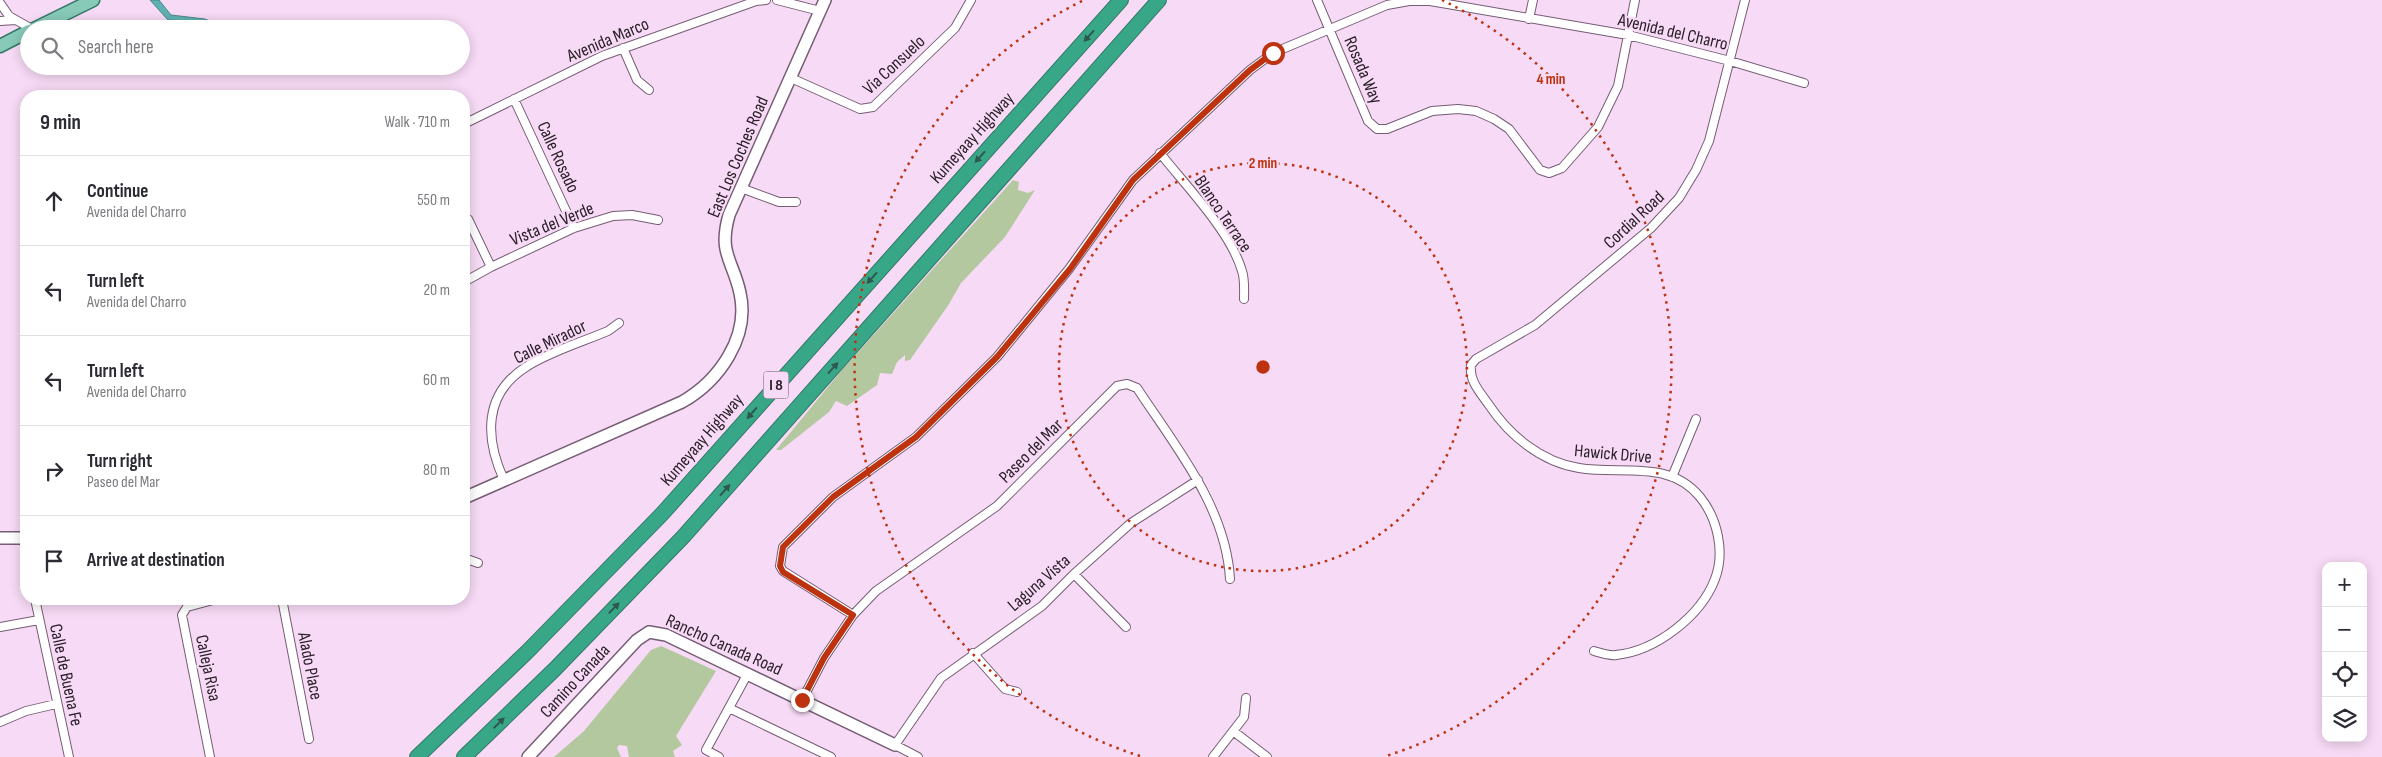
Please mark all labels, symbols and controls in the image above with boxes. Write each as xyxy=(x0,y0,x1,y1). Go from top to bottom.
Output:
street label: Avenida del Charro xyxy=(1615,9,1730,55)
street label: Avenida Marco xyxy=(563,13,652,67)
search box xyxy=(20,20,470,75)
one-way arrow xyxy=(1083,30,1094,43)
street label: Via Consuelo xyxy=(859,31,929,99)
street label: Rosada Way xyxy=(1339,33,1387,107)
icon: search xyxy=(38,34,66,62)
text: Search here xyxy=(78,36,154,59)
route start xyxy=(1262,42,1285,65)
text: 4 min xyxy=(1537,70,1565,89)
street label: Kumeyaay Highway xyxy=(926,88,1018,188)
street label: East Los Coches Road xyxy=(703,93,773,221)
text: 9 min xyxy=(40,110,81,135)
text: Walk · 710 m xyxy=(384,113,450,132)
street label: Calle Rosado xyxy=(532,118,584,196)
one-way arrow xyxy=(974,151,986,163)
text: 2 min xyxy=(1249,154,1277,173)
street label: Blanco Terrace xyxy=(1190,172,1256,256)
text: Continue xyxy=(87,180,148,203)
icon: ahead xyxy=(40,187,68,215)
street label: Cordial Road xyxy=(1599,187,1669,253)
text: 550 m xyxy=(417,191,450,210)
street label: Vista del Verde xyxy=(507,198,597,250)
text: Avenida del Charro xyxy=(87,203,186,222)
text: Turn left xyxy=(87,270,144,293)
one-way arrow xyxy=(866,272,877,285)
icon: left xyxy=(40,277,68,305)
text: 20 m xyxy=(423,281,450,300)
text: Avenida del Charro xyxy=(87,293,186,312)
street label: Calle Mirador xyxy=(510,315,590,369)
centre of rings xyxy=(1254,358,1272,376)
text: Turn left xyxy=(87,360,144,383)
one-way arrow xyxy=(827,362,838,375)
icon: left xyxy=(40,367,68,395)
text: 60 m xyxy=(423,371,450,390)
road number: I 8 xyxy=(764,372,788,398)
text: Avenida del Charro xyxy=(87,383,186,402)
street label: Kumeyaay Highway xyxy=(656,390,748,490)
one-way arrow xyxy=(746,406,758,418)
street label: Paseo del Mar xyxy=(995,415,1067,487)
street label: Hawick Drive xyxy=(1573,440,1653,468)
text: Turn right xyxy=(87,450,152,473)
icon: right xyxy=(40,457,68,485)
text: 80 m xyxy=(423,461,450,480)
text: Paseo del Mar xyxy=(87,473,160,492)
one-way arrow xyxy=(719,484,730,496)
icon: arrive xyxy=(40,547,68,575)
text: Arrive at destination xyxy=(87,549,225,572)
street label: Laguna Vista xyxy=(1003,550,1075,616)
map controls xyxy=(2322,562,2367,742)
button: + xyxy=(2322,562,2367,607)
one-way arrow xyxy=(608,603,620,615)
button: − xyxy=(2322,607,2367,652)
street label: Rancho Canada Road xyxy=(663,610,785,680)
street label: Calle de Buena Fe xyxy=(45,622,87,728)
street label: Alado Place xyxy=(293,629,327,702)
street label: Calleja Risa xyxy=(191,633,225,703)
street label: Camino Canada xyxy=(536,640,614,722)
button: locate xyxy=(2322,652,2367,697)
route end xyxy=(791,689,814,712)
button: layers xyxy=(2322,697,2367,742)
one-way arrow xyxy=(492,717,504,729)

